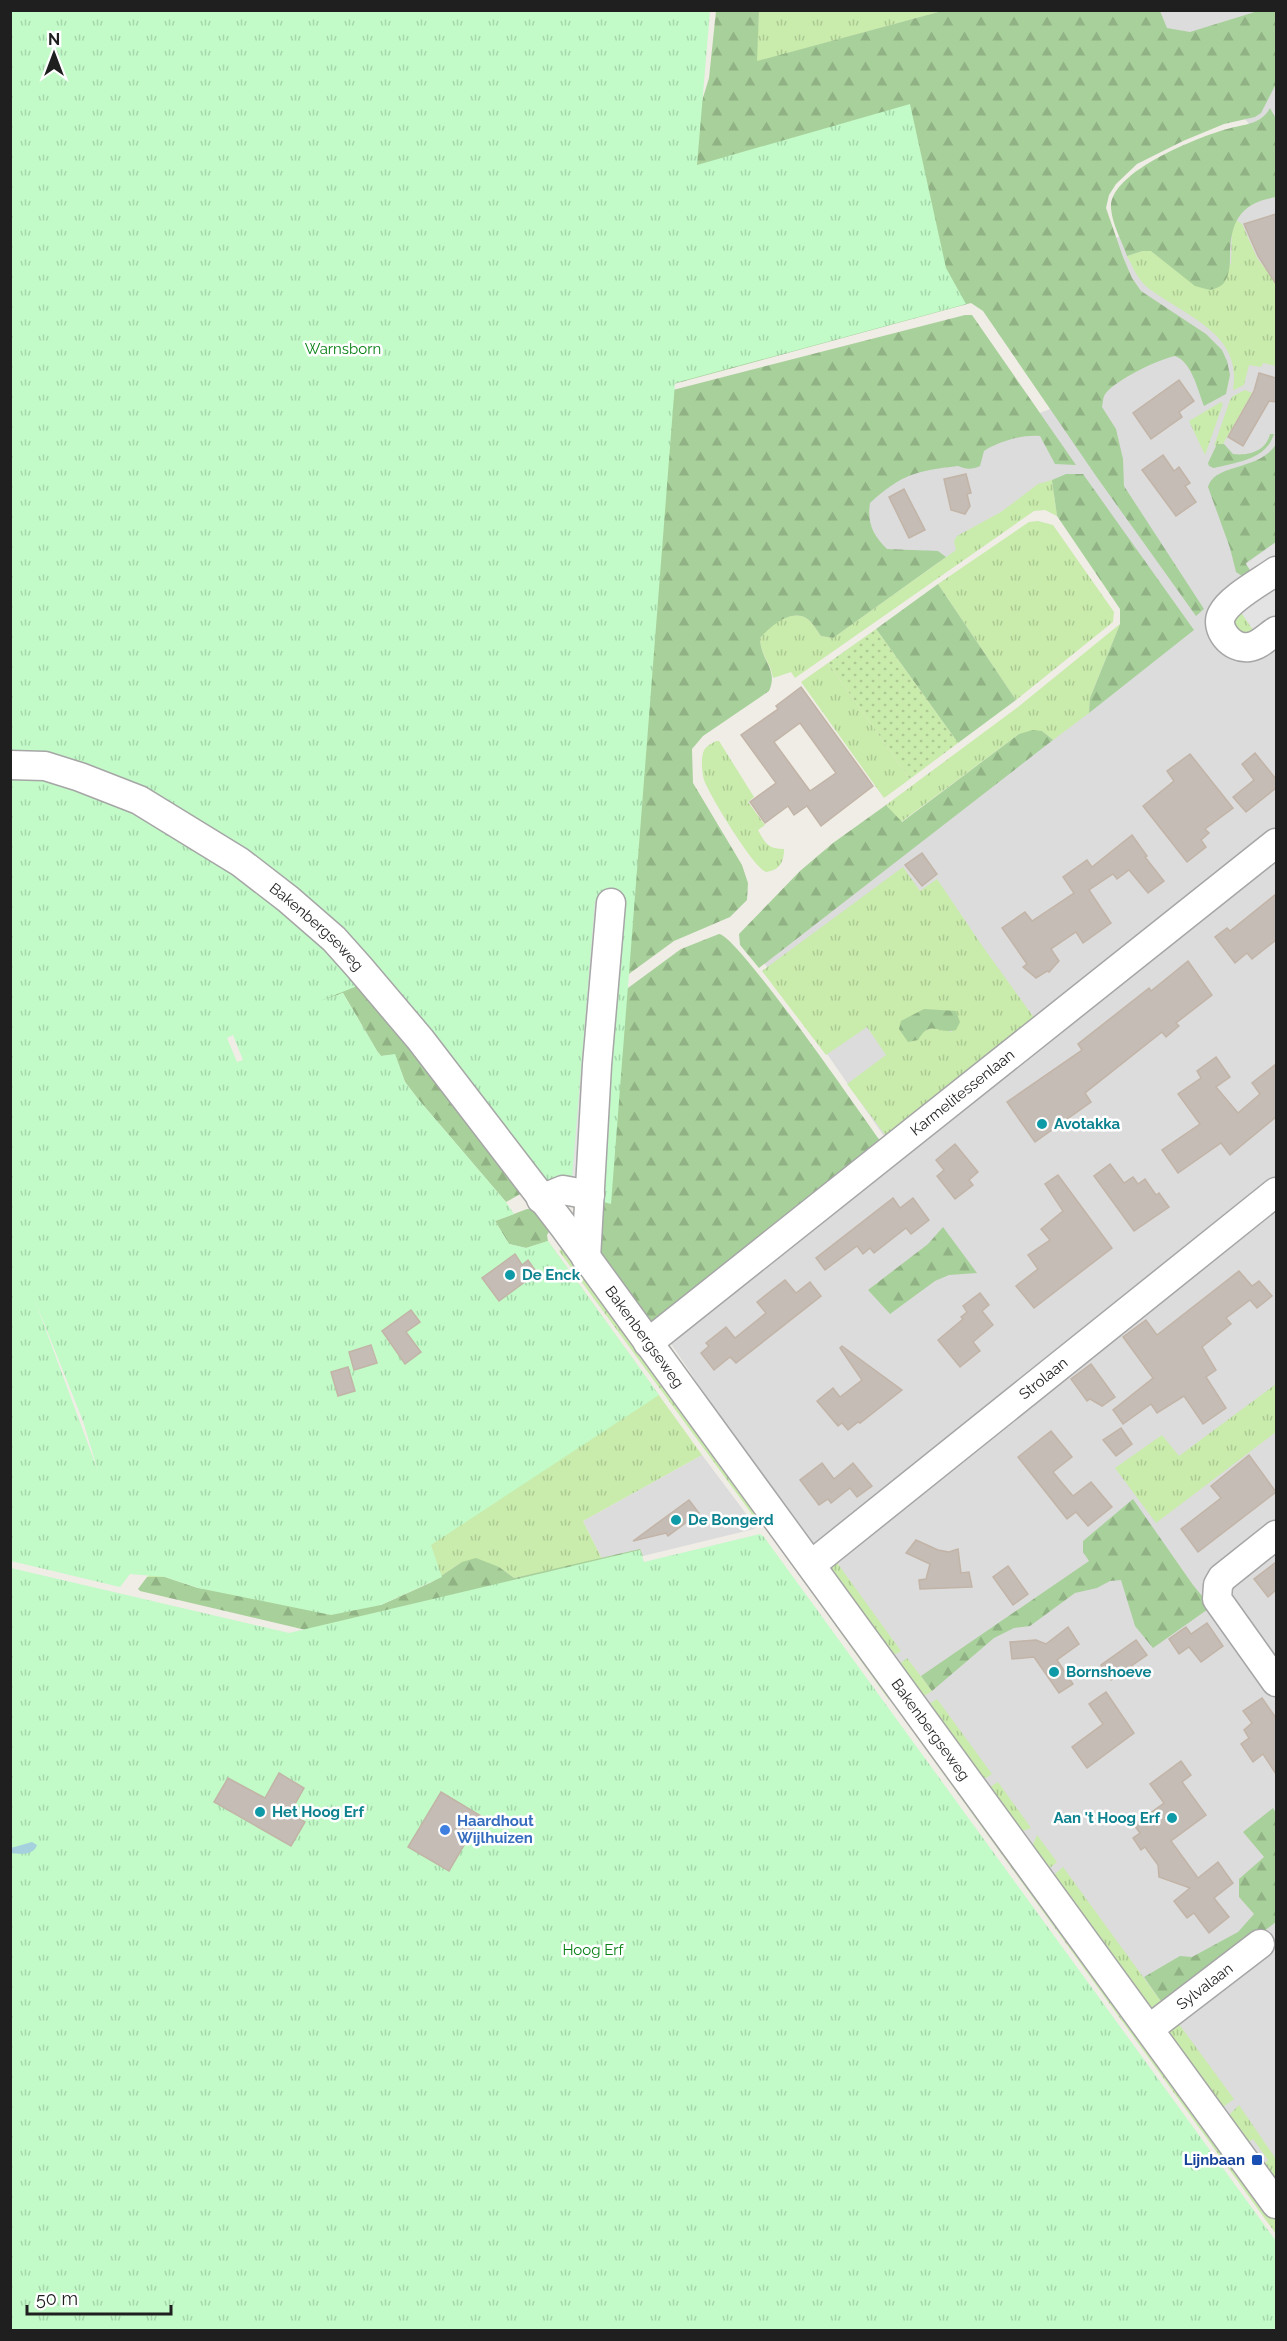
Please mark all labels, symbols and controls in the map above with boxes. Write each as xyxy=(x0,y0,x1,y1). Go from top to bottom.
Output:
north arrow xyxy=(24,24,84,84)
text: N xyxy=(48,30,60,49)
park label: Warnsborn xyxy=(305,340,381,358)
street label: Bakenbergseweg xyxy=(266,879,367,975)
street label: Karmelitessenlaan xyxy=(907,1046,1018,1140)
place label: Avotakka xyxy=(1054,1115,1121,1133)
marker: Avotakka xyxy=(1035,1117,1049,1131)
place label: De Enck xyxy=(522,1266,581,1284)
marker: De Enck xyxy=(503,1268,517,1282)
street label: Bakenbergseweg xyxy=(601,1282,687,1391)
street label: Strolaan xyxy=(1016,1354,1071,1403)
place label: De Bongerd xyxy=(688,1511,774,1529)
marker: De Bongerd xyxy=(669,1513,683,1527)
place label: Bornshoeve xyxy=(1066,1663,1151,1681)
marker: Bornshoeve xyxy=(1047,1665,1061,1679)
street label: Bakenbergseweg xyxy=(887,1675,974,1784)
place label: Het Hoog Erf xyxy=(272,1803,364,1821)
marker: Het Hoog Erf xyxy=(253,1805,267,1819)
place label: Aan 't Hoog Erf xyxy=(1053,1809,1160,1827)
marker: Aan 't Hoog Erf xyxy=(1165,1811,1179,1825)
place label: Haardhout Wijlhuizen xyxy=(457,1812,534,1847)
marker: Haardhout Wijlhuizen xyxy=(438,1823,452,1837)
park label: Hoog Erf xyxy=(562,1941,625,1959)
street label: Sylvalaan xyxy=(1173,1959,1236,2014)
place label: Lijnbaan xyxy=(1184,2151,1245,2169)
marker: Lijnbaan xyxy=(1250,2153,1264,2167)
scale bar xyxy=(27,2278,171,2316)
text: 50 m xyxy=(36,2288,78,2309)

